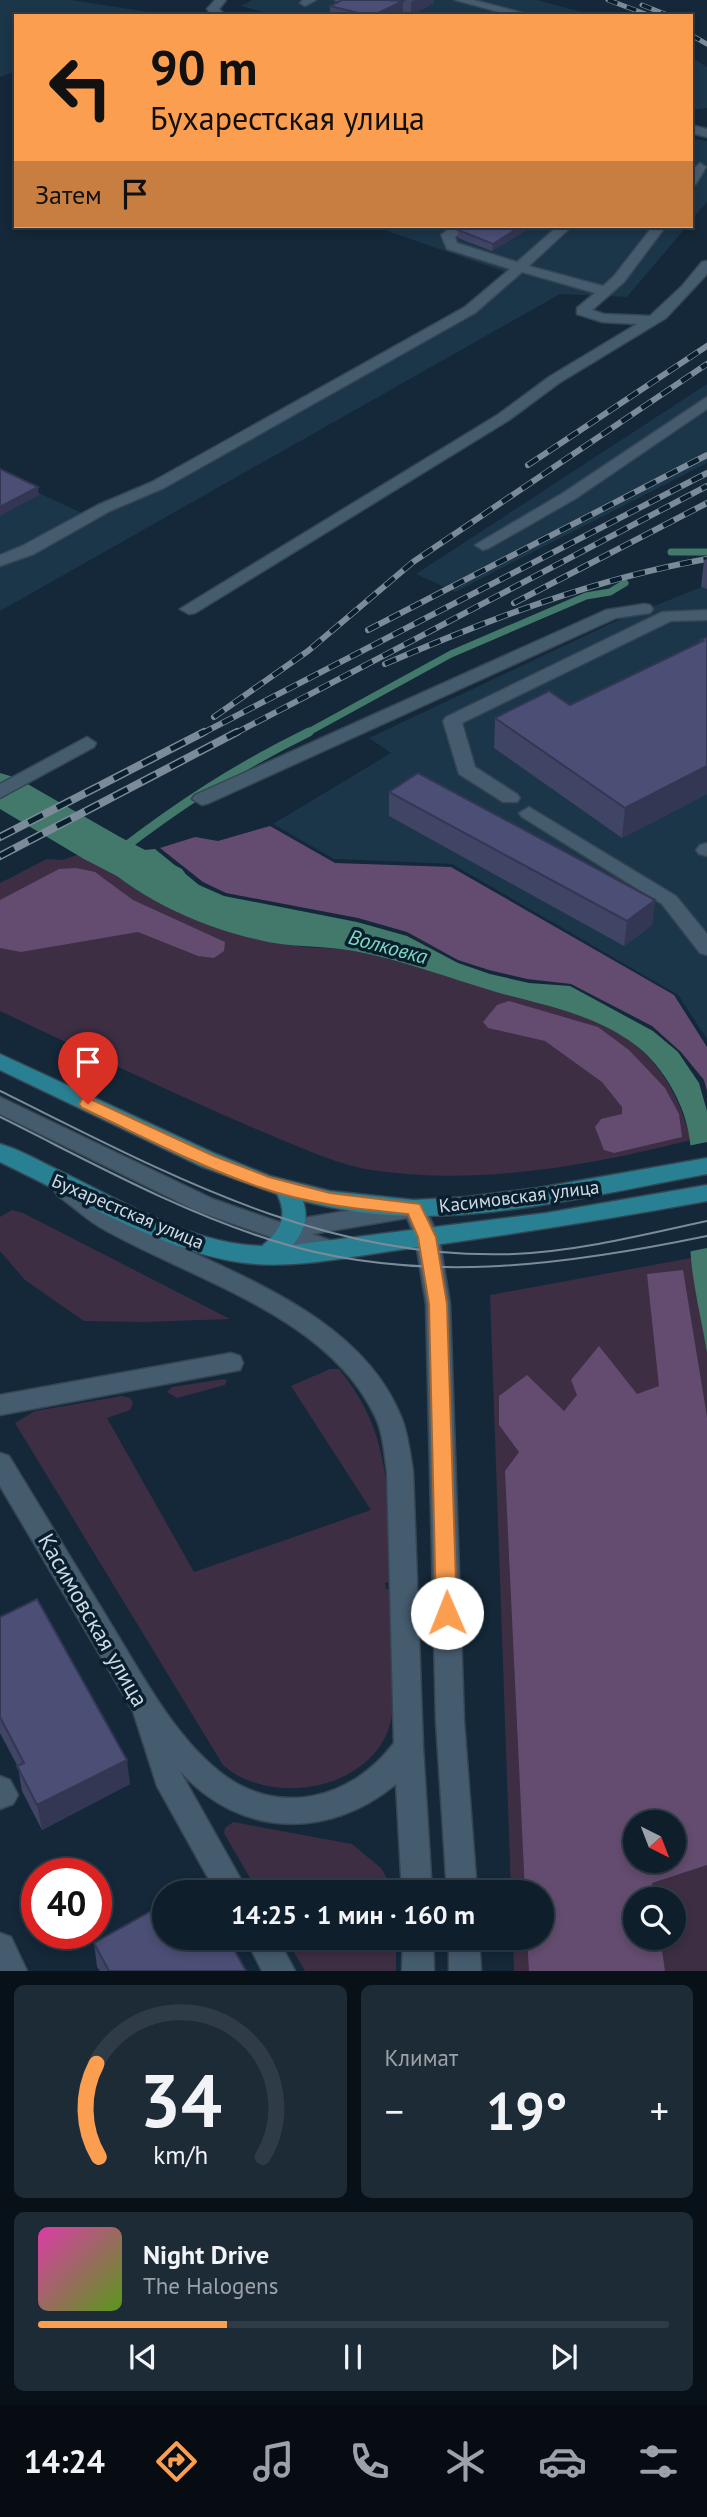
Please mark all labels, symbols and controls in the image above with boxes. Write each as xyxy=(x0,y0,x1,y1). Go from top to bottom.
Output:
text: 90 m xyxy=(150,35,257,99)
icon: left xyxy=(35,42,126,133)
text: Бухарестская улица xyxy=(150,97,425,139)
icon: arrive xyxy=(116,175,154,213)
text: Затем xyxy=(35,178,102,211)
water label: Волковка xyxy=(346,923,431,970)
pin xyxy=(58,1032,118,1104)
icon: arrive xyxy=(69,1043,107,1081)
street label: Бухарестская улица xyxy=(48,1168,208,1254)
street label: Касимовская улица xyxy=(437,1174,601,1218)
street label: Касимовская улица xyxy=(32,1528,155,1712)
position arrow xyxy=(410,1576,484,1650)
north arrow xyxy=(623,1810,686,1872)
map controls xyxy=(623,1810,686,1950)
speed limit sign: 40 xyxy=(21,1858,112,1949)
button: search xyxy=(623,1887,686,1950)
text: 14:25 · 1 мин · 160 m xyxy=(231,1898,475,1931)
text: Климат xyxy=(385,2043,458,2072)
text: 34 xyxy=(139,2054,222,2148)
text: 19° xyxy=(486,2077,568,2144)
text: − xyxy=(385,2086,404,2135)
text: + xyxy=(650,2086,669,2135)
text: km/h xyxy=(153,2139,208,2171)
text: Night Drive xyxy=(143,2238,269,2271)
text: The Halogens xyxy=(143,2271,278,2300)
icon: previous xyxy=(124,2338,162,2376)
icon: pause xyxy=(334,2338,372,2376)
icon: next xyxy=(545,2338,583,2376)
icon: directions xyxy=(152,2437,201,2486)
icon: music xyxy=(249,2437,298,2486)
icon: phone xyxy=(345,2437,394,2486)
icon: climate xyxy=(441,2437,490,2486)
icon: car xyxy=(538,2437,587,2486)
icon: filters xyxy=(634,2437,683,2486)
text: 14:24 xyxy=(24,2440,105,2482)

